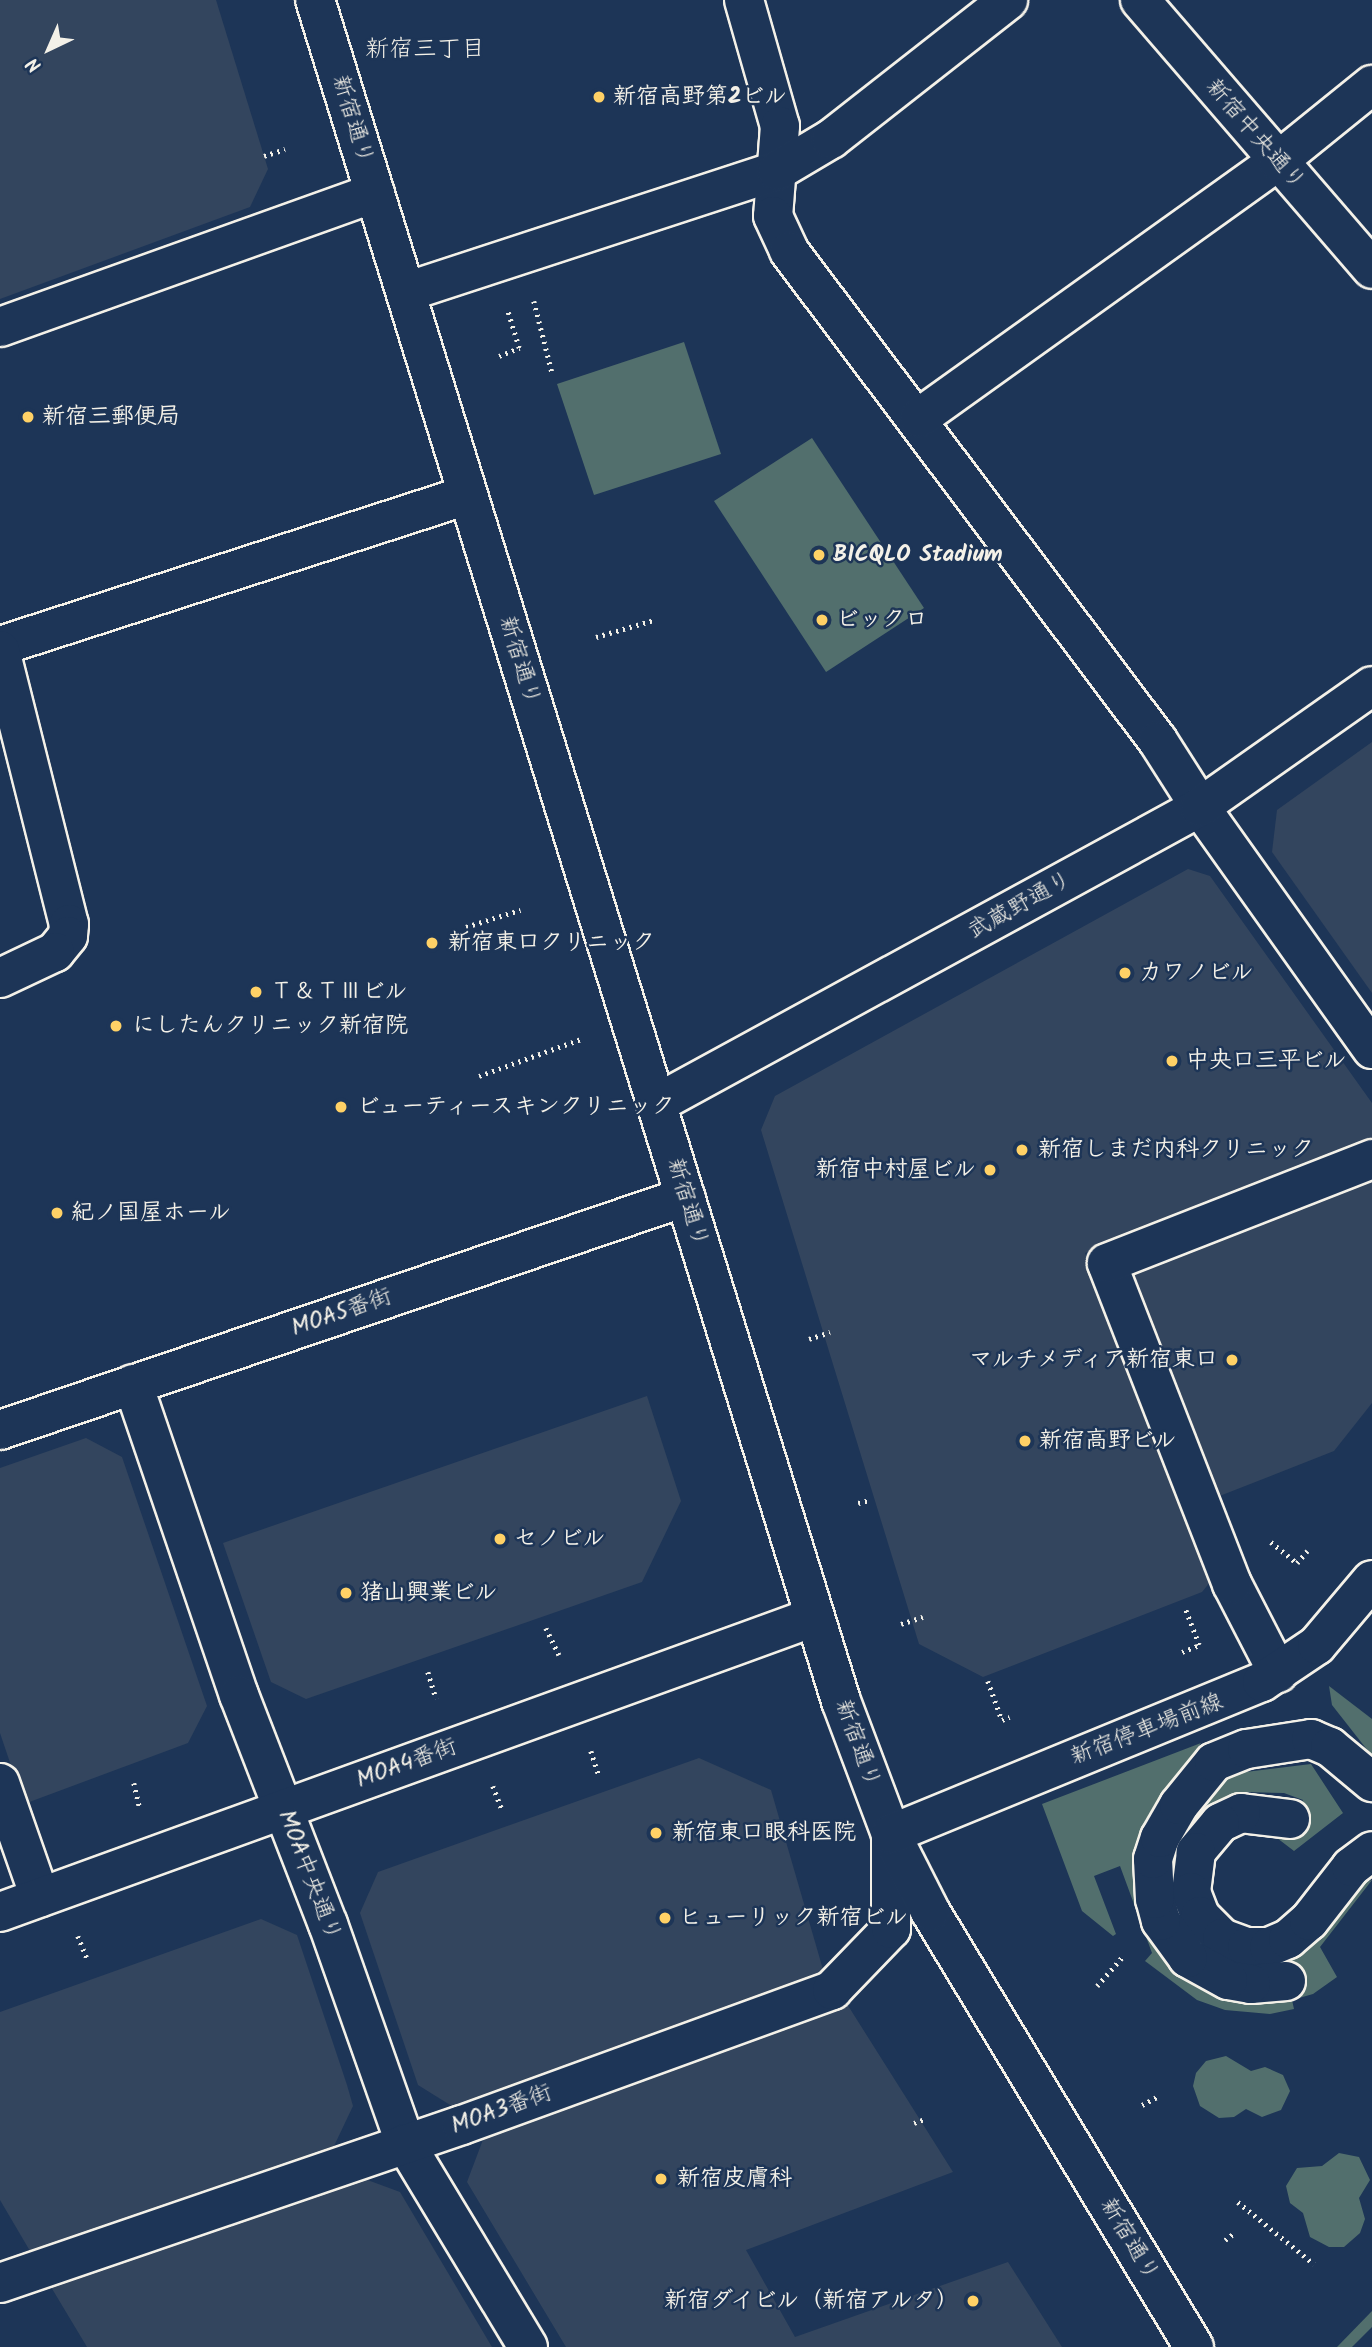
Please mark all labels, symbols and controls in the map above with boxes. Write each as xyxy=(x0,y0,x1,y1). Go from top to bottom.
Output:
north arrow xyxy=(14,14,84,84)
district label: 新宿三丁目 xyxy=(365,36,485,64)
text: N xyxy=(20,49,49,79)
street label: 新宿通り xyxy=(325,72,379,168)
street label: 新宿中央通り xyxy=(1199,74,1311,196)
place label: 新宿高野第2ビル xyxy=(613,83,787,111)
marker: 新宿高野第2ビル xyxy=(591,89,607,105)
place label: 新宿三郵便局 xyxy=(42,403,180,431)
marker: 新宿三郵便局 xyxy=(20,409,36,425)
place label: BICQLO Stadium xyxy=(833,541,1003,569)
marker: BICQLO Stadium xyxy=(811,547,827,563)
place label: ビックロ xyxy=(836,606,928,634)
marker: ビックロ xyxy=(814,612,830,628)
street label: 新宿通り xyxy=(492,613,546,709)
street label: 武蔵野通り xyxy=(963,866,1077,946)
place label: 新宿東口クリニック xyxy=(448,929,655,957)
marker: 新宿東口クリニック xyxy=(422,933,442,953)
place label: カワノビル xyxy=(1139,959,1254,987)
marker: カワノビル xyxy=(1117,965,1133,981)
place label: Ｔ＆ＴⅢビル xyxy=(270,978,408,1006)
marker: Ｔ＆ＴⅢビル xyxy=(248,984,264,1000)
place label: にしたんクリニック新宿院 xyxy=(132,1012,408,1040)
marker: にしたんクリニック新宿院 xyxy=(106,1016,126,1036)
place label: 中央口三平ビル xyxy=(1186,1047,1347,1075)
marker: 中央口三平ビル xyxy=(1164,1053,1180,1069)
place label: ビューティースキンクリニック xyxy=(357,1093,679,1121)
marker: ビューティースキンクリニック xyxy=(331,1097,351,1117)
place label: 新宿しまだ内科クリニック xyxy=(1038,1136,1314,1164)
marker: 新宿しまだ内科クリニック xyxy=(1012,1140,1032,1160)
street label: 新宿通り xyxy=(660,1155,714,1251)
place label: 新宿中村屋ビル xyxy=(815,1156,976,1184)
marker: 新宿中村屋ビル xyxy=(982,1162,998,1178)
place label: 紀ノ国屋ホール xyxy=(71,1199,232,1227)
marker: 紀ノ国屋ホール xyxy=(49,1205,65,1221)
street label: MOA5番街 xyxy=(288,1283,396,1343)
place label: マルチメディア新宿東口 xyxy=(965,1346,1218,1374)
marker: マルチメディア新宿東口 xyxy=(1224,1352,1240,1368)
place label: 新宿高野ビル xyxy=(1039,1427,1177,1455)
marker: 新宿高野ビル xyxy=(1017,1433,1033,1449)
place label: セノビル xyxy=(514,1525,606,1553)
marker: セノビル xyxy=(492,1531,508,1547)
place label: 猪山興業ビル xyxy=(360,1579,498,1607)
marker: 猪山興業ビル xyxy=(338,1585,354,1601)
street label: 新宿停車場前線 xyxy=(1067,1688,1227,1772)
street label: 新宿通り xyxy=(828,1696,886,1792)
street label: MOA4番街 xyxy=(353,1733,461,1795)
street label: MOA中央通り xyxy=(271,1807,347,1945)
place label: 新宿東口眼科医院 xyxy=(672,1819,856,1847)
marker: 新宿東口眼科医院 xyxy=(646,1823,666,1843)
place label: ヒューリック新宿ビル xyxy=(679,1904,909,1932)
marker: ヒューリック新宿ビル xyxy=(657,1910,673,1926)
street label: MOA3番街 xyxy=(448,2079,556,2141)
place label: 新宿皮膚科 xyxy=(677,2165,792,2193)
marker: 新宿皮膚科 xyxy=(651,2169,671,2189)
street label: 新宿通り xyxy=(1093,2193,1165,2287)
place label: 新宿ダイビル（新宿アルタ） xyxy=(660,2287,959,2315)
marker: 新宿ダイビル（新宿アルタ） xyxy=(965,2293,981,2309)

